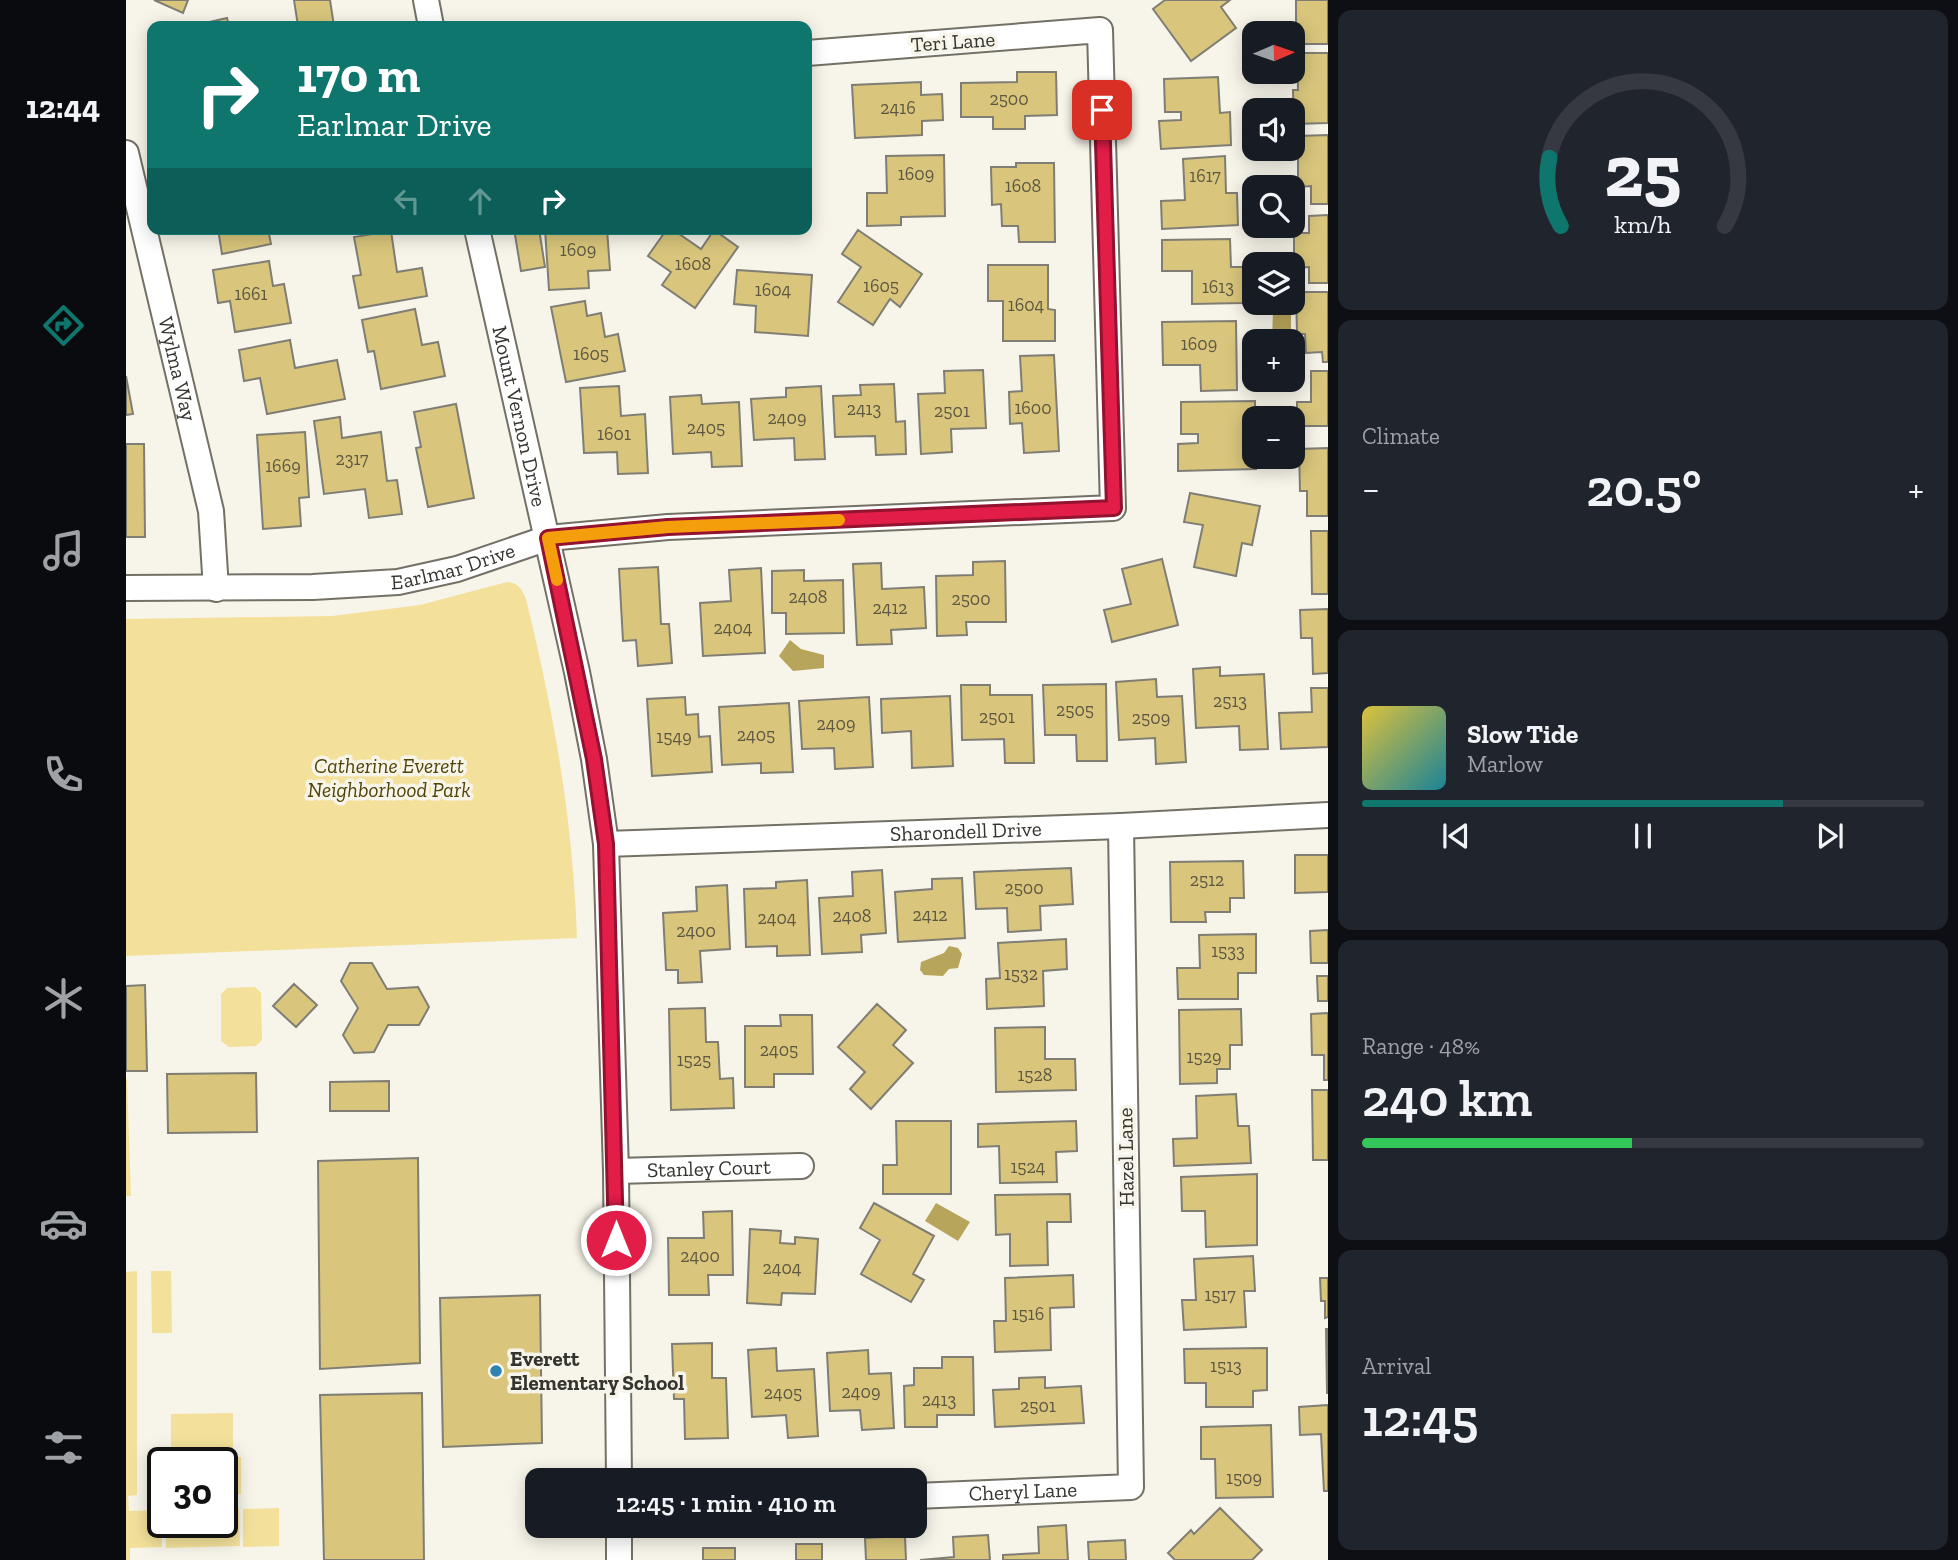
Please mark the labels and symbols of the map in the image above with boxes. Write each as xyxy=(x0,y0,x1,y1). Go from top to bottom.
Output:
north arrow xyxy=(1242,21,1306,84)
street label: Teri Lane xyxy=(910,26,996,57)
pin xyxy=(1072,80,1132,140)
house number: 2500 xyxy=(989,88,1029,110)
house number: 2416 xyxy=(880,97,916,119)
house number: 1609 xyxy=(898,163,934,185)
house number: 1617 xyxy=(1189,165,1221,187)
house number: 1608 xyxy=(1005,175,1041,197)
house number: 1609 xyxy=(560,239,596,261)
house number: 1608 xyxy=(675,253,711,275)
house number: 1605 xyxy=(863,275,899,297)
house number: 1613 xyxy=(1202,276,1234,298)
house number: 1604 xyxy=(755,279,792,301)
house number: 1661 xyxy=(235,283,268,305)
house number: 1604 xyxy=(1008,294,1045,316)
street label: Wylma Way xyxy=(153,314,202,424)
street label: Mount Vernon Drive xyxy=(487,323,552,509)
house number: 1609 xyxy=(1181,333,1217,355)
house number: 1605 xyxy=(573,343,609,365)
house number: 1600 xyxy=(1014,397,1052,419)
house number: 2413 xyxy=(847,398,882,420)
house number: 2501 xyxy=(934,400,970,422)
house number: 2409 xyxy=(768,407,806,429)
house number: 2405 xyxy=(687,417,725,439)
house number: 1601 xyxy=(597,423,631,445)
house number: 2317 xyxy=(335,448,369,470)
house number: 1669 xyxy=(265,455,301,477)
street label: Earlmar Drive xyxy=(390,537,518,594)
house number: 2408 xyxy=(788,586,828,608)
house number: 2500 xyxy=(951,588,991,610)
house number: 2412 xyxy=(872,597,908,619)
house number: 2404 xyxy=(713,617,753,639)
house number: 2513 xyxy=(1213,690,1247,712)
house number: 2505 xyxy=(1056,699,1094,721)
house number: 2501 xyxy=(979,706,1015,728)
house number: 2509 xyxy=(1132,707,1170,729)
house number: 2409 xyxy=(817,713,855,735)
house number: 2405 xyxy=(737,724,775,746)
house number: 1549 xyxy=(656,726,692,748)
park label: Catherine Everett Neighborhood Park xyxy=(307,753,471,802)
street label: Sharondell Drive xyxy=(890,816,1042,846)
house number: 2512 xyxy=(1190,869,1224,891)
house number: 2500 xyxy=(1004,877,1044,899)
house number: 2412 xyxy=(912,904,948,926)
house number: 2408 xyxy=(832,905,872,927)
house number: 2404 xyxy=(757,907,797,929)
house number: 2400 xyxy=(676,920,716,942)
house number: 1533 xyxy=(1211,940,1245,962)
house number: 1532 xyxy=(1004,963,1038,985)
house number: 2405 xyxy=(760,1039,798,1061)
house number: 1529 xyxy=(1187,1046,1221,1068)
house number: 1525 xyxy=(677,1049,711,1071)
house number: 1528 xyxy=(1017,1064,1053,1086)
street label: Hazel Lane xyxy=(1112,1107,1139,1207)
street label: Stanley Court xyxy=(647,1154,772,1182)
house number: 1524 xyxy=(1010,1156,1046,1178)
position arrow xyxy=(579,1203,653,1277)
house number: 2400 xyxy=(680,1245,720,1267)
house number: 2404 xyxy=(762,1257,802,1279)
house number: 1517 xyxy=(1204,1284,1236,1306)
house number: 1516 xyxy=(1012,1303,1044,1325)
place label: Everett Elementary School xyxy=(510,1346,684,1395)
house number: 1513 xyxy=(1210,1355,1242,1377)
marker: Everett Elementary School xyxy=(488,1363,504,1379)
house number: 2409 xyxy=(842,1381,880,1403)
house number: 2405 xyxy=(764,1382,802,1404)
house number: 2413 xyxy=(922,1389,957,1411)
house number: 2501 xyxy=(1020,1395,1056,1417)
speed limit sign: 30 xyxy=(147,1447,238,1538)
house number: 1509 xyxy=(1226,1467,1262,1489)
street label: Cheryl Lane xyxy=(968,1476,1078,1506)

